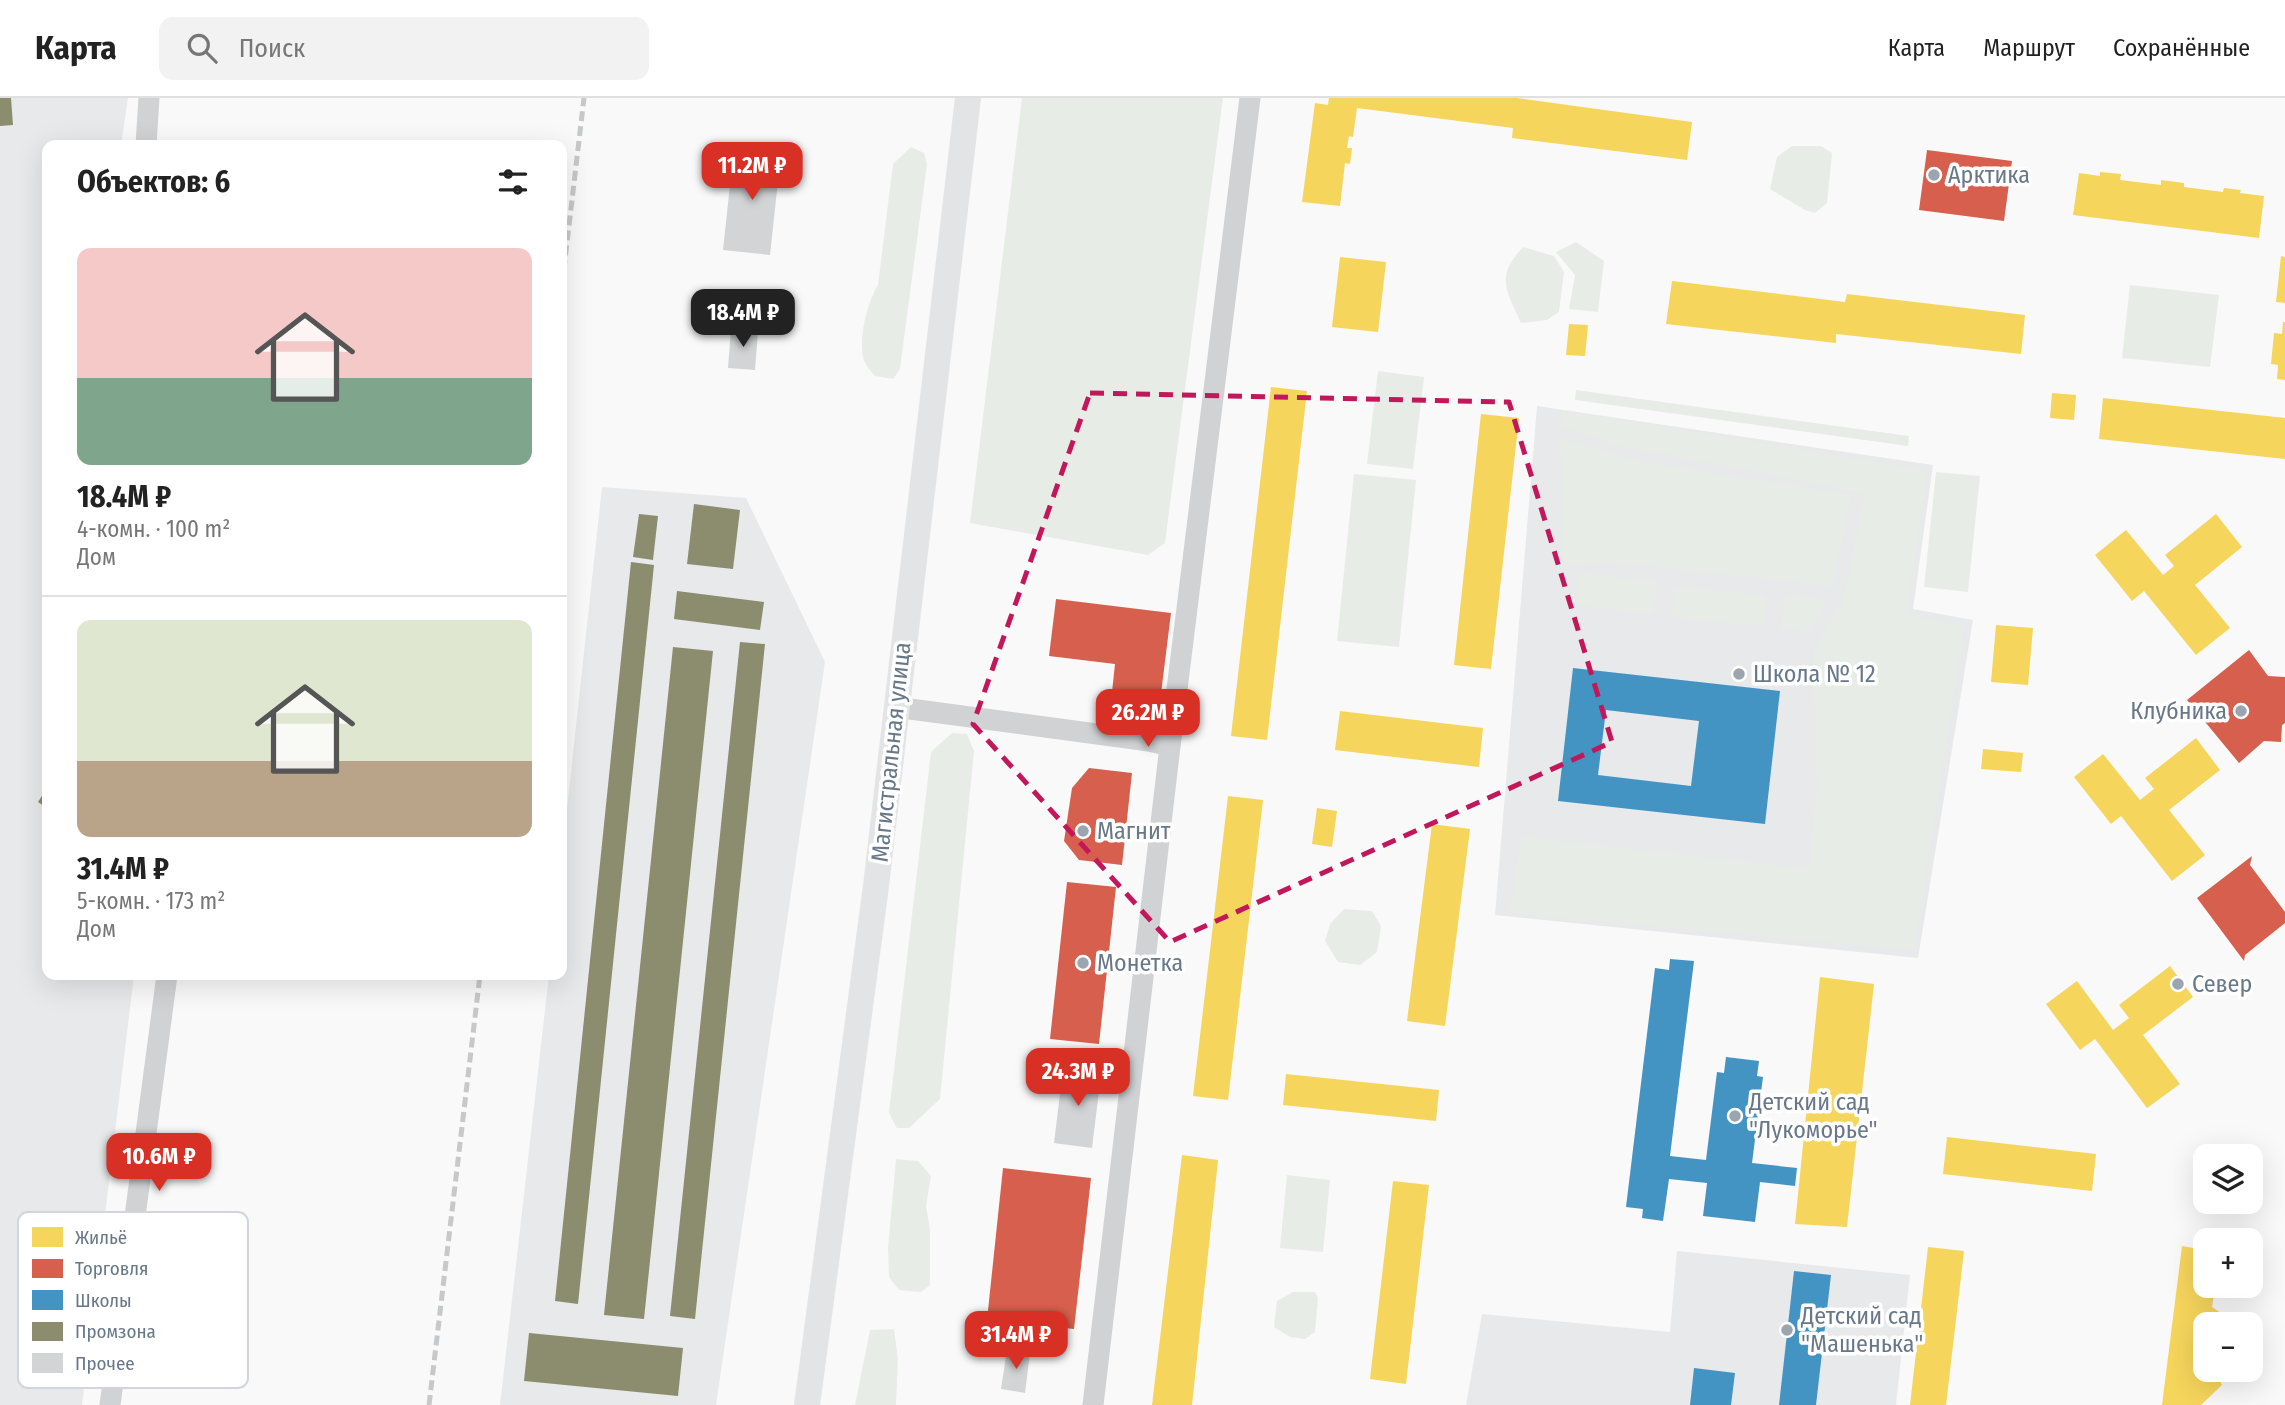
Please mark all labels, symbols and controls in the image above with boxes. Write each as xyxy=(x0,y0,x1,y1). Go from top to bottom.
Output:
search box xyxy=(159,17,649,80)
text: Карта xyxy=(35,28,117,68)
icon: search xyxy=(183,29,221,67)
text: Поиск xyxy=(239,33,305,64)
text: Карта xyxy=(1888,34,1945,62)
text: Маршрут xyxy=(1983,34,2075,62)
text: Сохранённые xyxy=(2113,34,2250,62)
pin: 11.2M ₽ xyxy=(687,142,817,202)
text: 11.2M ₽ xyxy=(718,151,786,179)
place label: Арктика xyxy=(1948,161,2030,189)
icon: filters xyxy=(494,163,532,201)
text: Объектов: 6 xyxy=(77,164,230,200)
marker: Арктика xyxy=(1926,167,1942,183)
pin: 18.4M ₽ xyxy=(678,289,808,349)
icon: home xyxy=(242,294,368,420)
text: 18.4M ₽ xyxy=(707,298,779,326)
text: 18.4M ₽ xyxy=(77,479,171,515)
text: 4-комн. · 100 m² xyxy=(77,515,230,543)
text: Дом xyxy=(77,543,116,571)
street label: Магистральная улица xyxy=(866,641,916,863)
place label: Школа № 12 xyxy=(1753,660,1876,688)
icon: home xyxy=(242,666,368,792)
marker: Школа № 12 xyxy=(1731,666,1747,682)
pin: 26.2M ₽ xyxy=(1083,690,1213,749)
place label: Клубника xyxy=(2130,697,2227,725)
text: 26.2M ₽ xyxy=(1112,698,1184,726)
marker: Клубника xyxy=(2233,703,2249,719)
place label: Магнит xyxy=(1097,817,1171,845)
marker: Магнит xyxy=(1075,823,1091,839)
text: 31.4M ₽ xyxy=(77,851,169,887)
text: 5-комн. · 173 m² xyxy=(77,887,225,915)
text: Дом xyxy=(77,915,116,943)
place label: Монетка xyxy=(1097,949,1183,977)
marker: Монетка xyxy=(1075,955,1091,971)
place label: Север xyxy=(2192,970,2252,998)
marker: Север xyxy=(2170,976,2186,992)
pin: 24.3M ₽ xyxy=(1013,1048,1143,1108)
text: 24.3M ₽ xyxy=(1042,1057,1114,1085)
place label: Детский сад "Лукоморье" xyxy=(1748,1088,1878,1144)
marker: Детский сад "Лукоморье" xyxy=(1727,1108,1743,1124)
pin: 10.6M ₽ xyxy=(94,1134,224,1193)
text: 10.6M ₽ xyxy=(122,1142,196,1170)
map controls xyxy=(2193,1144,2263,1382)
button: layers xyxy=(2193,1144,2263,1214)
legend xyxy=(18,1212,248,1388)
text: Жильё xyxy=(75,1226,127,1249)
button: + xyxy=(2193,1228,2263,1298)
text: Торговля xyxy=(75,1257,148,1280)
text: Школы xyxy=(75,1289,132,1312)
place label: Детский сад "Машенька" xyxy=(1800,1302,1923,1358)
pin: 31.4M ₽ xyxy=(951,1312,1081,1371)
button: − xyxy=(2193,1312,2263,1382)
text: Промзона xyxy=(75,1320,156,1343)
text: 31.4M ₽ xyxy=(981,1320,1051,1348)
marker: Детский сад "Машенька" xyxy=(1779,1322,1795,1338)
text: Прочее xyxy=(75,1352,135,1375)

